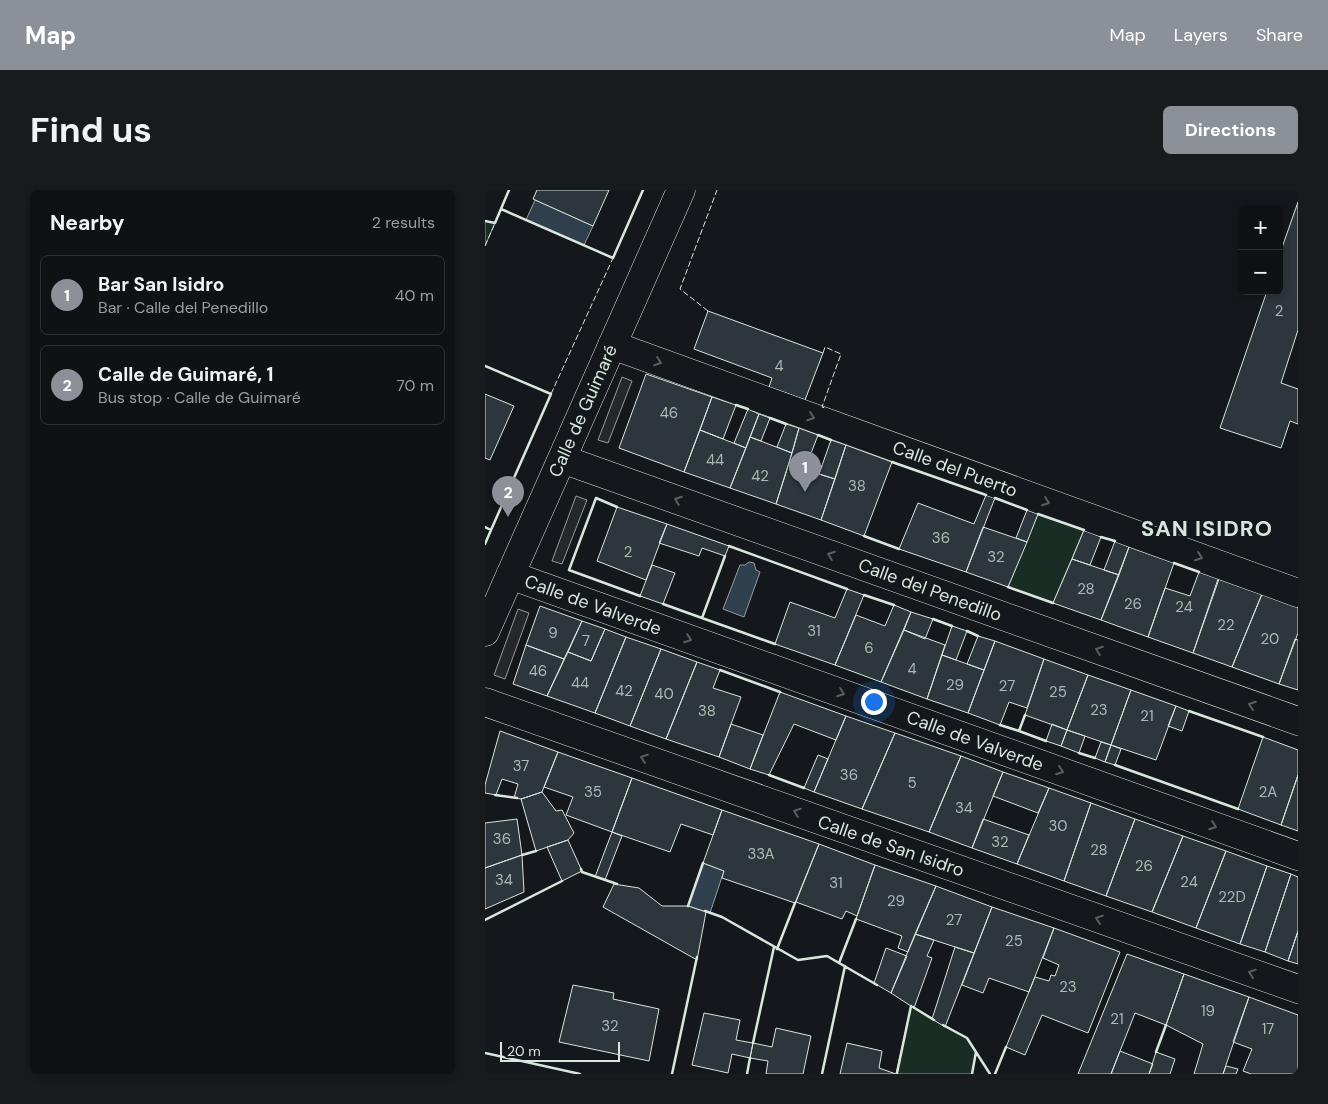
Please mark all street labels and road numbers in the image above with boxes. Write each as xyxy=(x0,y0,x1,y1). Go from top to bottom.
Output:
street label: Calle de Guimaré xyxy=(543,341,623,481)
street label: Calle del Puerto xyxy=(889,435,1021,503)
street label: Calle del Penedillo xyxy=(855,553,1005,627)
street label: Calle de Valverde xyxy=(521,569,665,641)
street label: Calle de Valverde xyxy=(903,705,1047,777)
street label: Calle de San Isidro xyxy=(815,810,967,882)

